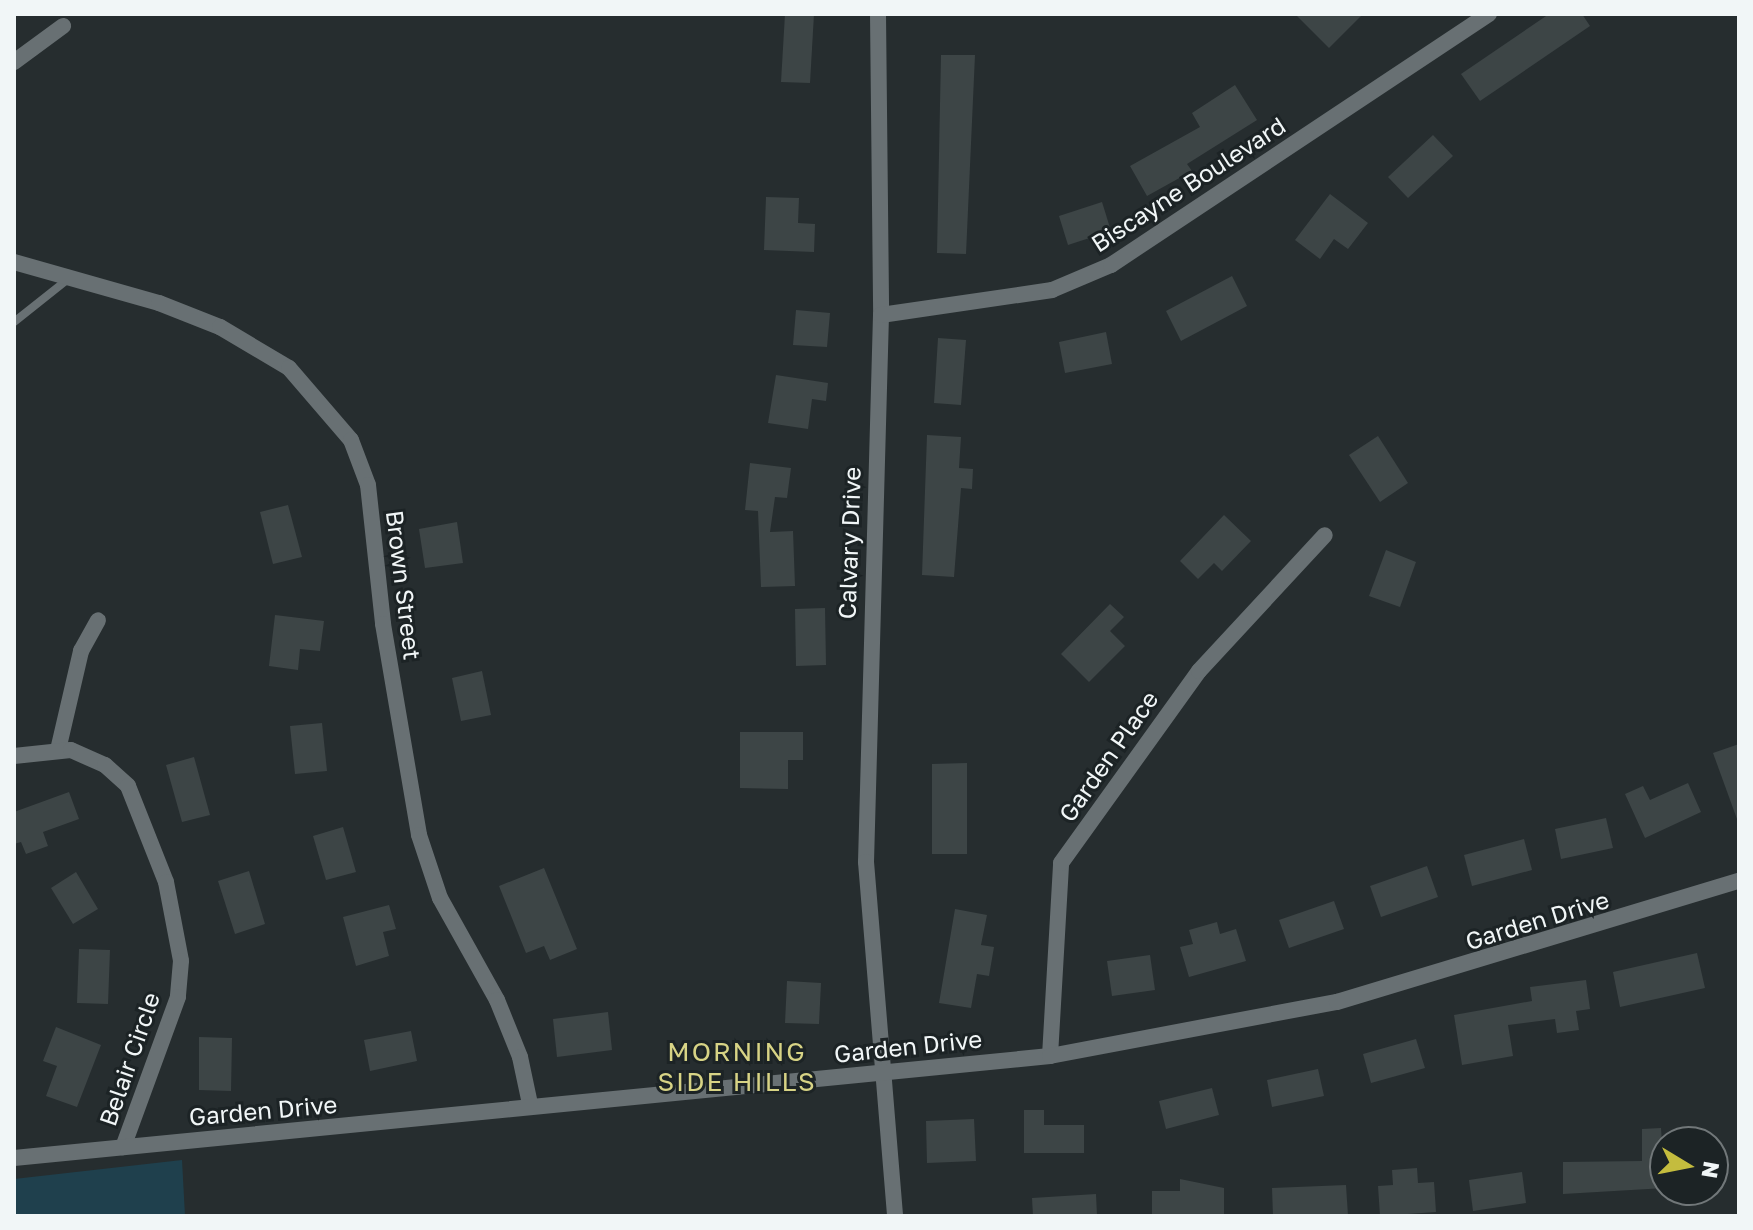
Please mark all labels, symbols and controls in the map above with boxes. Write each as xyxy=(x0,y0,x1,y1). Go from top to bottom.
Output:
street label: Biscayne Boulevard xyxy=(1086,111,1290,257)
street label: Calvary Drive xyxy=(832,466,866,620)
street label: Brown Street xyxy=(381,509,427,661)
street label: Garden Place xyxy=(1052,685,1164,827)
street label: Garden Drive xyxy=(1462,885,1612,955)
street label: Belair Circle xyxy=(93,988,165,1130)
street label: Garden Drive xyxy=(833,1024,983,1068)
district label: MORNING SIDE HILLS xyxy=(657,1036,817,1098)
street label: Garden Drive xyxy=(188,1089,338,1131)
north arrow xyxy=(1649,1126,1729,1206)
text: N xyxy=(1696,1159,1726,1180)

